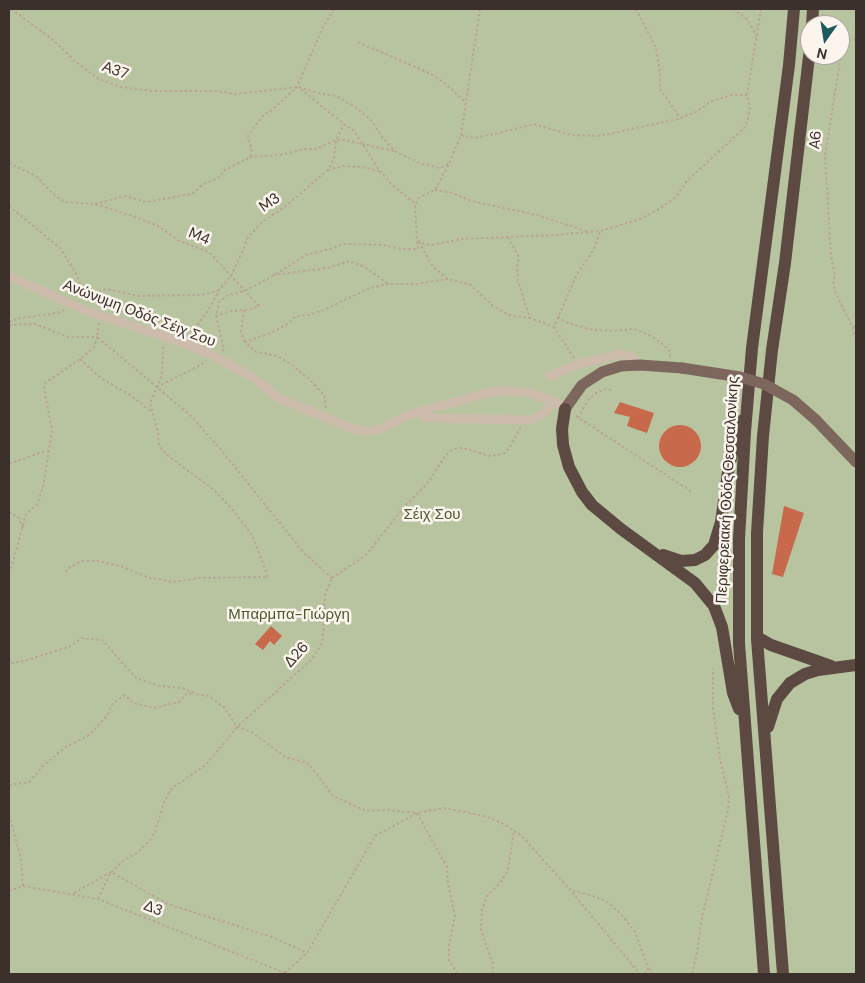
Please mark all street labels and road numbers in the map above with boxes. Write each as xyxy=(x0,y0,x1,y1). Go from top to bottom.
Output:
street label: Α37 xyxy=(99,58,131,84)
street label: A6 xyxy=(806,130,826,150)
street label: M3 xyxy=(256,189,284,217)
street label: M4 xyxy=(185,224,213,250)
street label: Ανώνυμη Οδός Σέιχ Σου xyxy=(60,277,218,351)
street label: Περιφερειακή Οδός Θεσσαλονίκης xyxy=(713,376,743,604)
street label: Δ26 xyxy=(281,639,313,671)
street label: Δ3 xyxy=(141,897,165,921)

